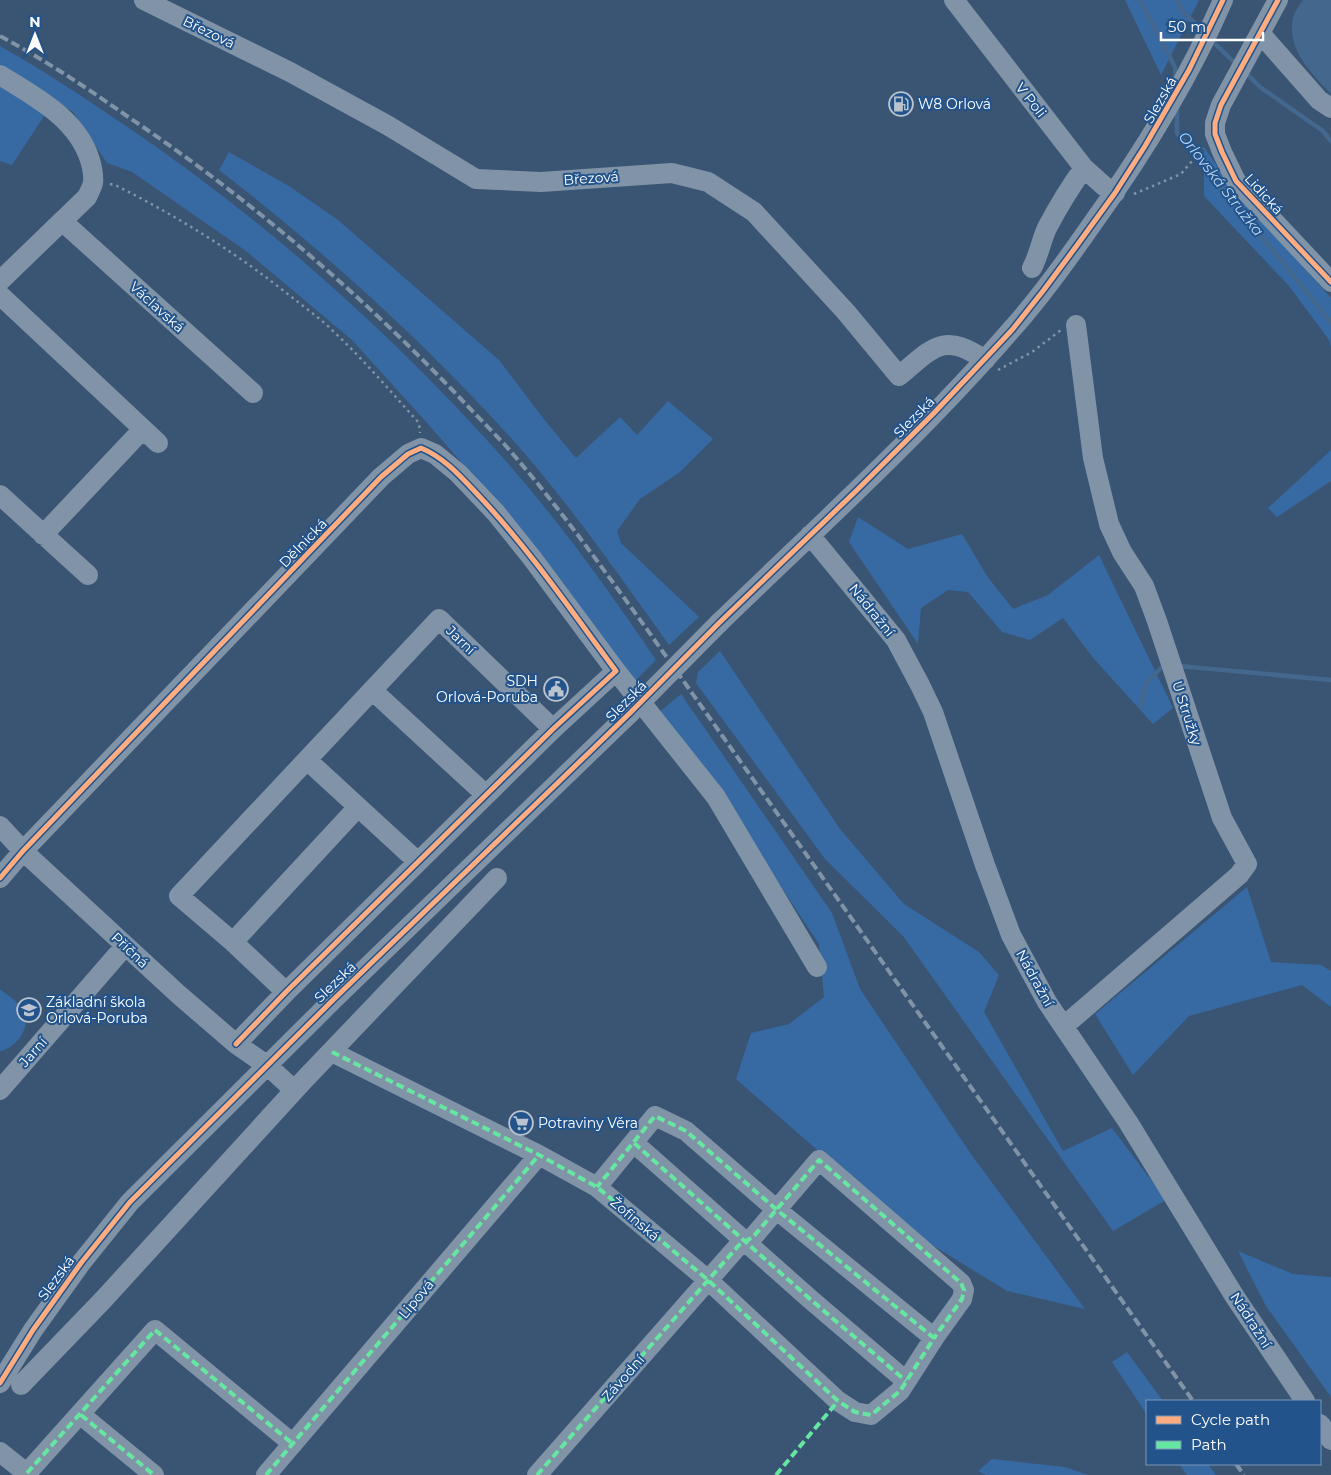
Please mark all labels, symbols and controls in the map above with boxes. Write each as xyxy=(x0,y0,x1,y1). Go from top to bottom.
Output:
north arrow xyxy=(10,10,60,60)
scale bar xyxy=(1161,10,1264,42)
street label: Březová xyxy=(180,12,238,52)
text: N xyxy=(29,13,41,31)
text: 50 m xyxy=(1168,17,1206,36)
street label: Slezská xyxy=(1139,73,1181,127)
street label: V Poli xyxy=(1012,79,1050,121)
fuel station icon: W8 Orlová xyxy=(888,91,914,117)
place label: W8 Orlová xyxy=(918,95,991,113)
water label: Orlovská Stružka xyxy=(1175,128,1268,240)
street label: Březová xyxy=(563,167,619,189)
street label: Lidická xyxy=(1241,170,1287,218)
street label: Václavská xyxy=(126,278,188,336)
street label: Slezská xyxy=(890,393,938,441)
street label: Dělnická xyxy=(275,515,331,571)
street label: Nádražní xyxy=(845,580,900,641)
street label: Jarní xyxy=(442,621,480,659)
place label: SDH Orlová-Poruba xyxy=(436,672,538,706)
public building icon: SDH Orlová-Poruba xyxy=(543,676,569,702)
street label: Slezská xyxy=(602,677,650,725)
street label: U Stružky xyxy=(1168,678,1206,748)
street label: Příčná xyxy=(108,928,152,972)
street label: Nádražní xyxy=(1012,946,1059,1011)
street label: Slezská xyxy=(310,958,360,1006)
place label: Základní škola Orlová-Poruba xyxy=(46,993,148,1027)
school or university icon: Základní škola Orlová-Poruba xyxy=(16,997,42,1023)
street label: Jarní xyxy=(14,1032,52,1071)
supermarket icon: Potraviny Věra xyxy=(508,1110,534,1136)
place label: Potraviny Věra xyxy=(538,1114,638,1132)
street label: Žofinská xyxy=(607,1193,663,1245)
street label: Slezská xyxy=(34,1252,78,1304)
street label: Lipová xyxy=(394,1276,438,1322)
street label: Nádražní xyxy=(1226,1289,1276,1352)
street label: Závodní xyxy=(598,1350,649,1405)
legend xyxy=(1146,1400,1321,1465)
text: Cycle path xyxy=(1191,1410,1270,1429)
text: Path xyxy=(1191,1435,1227,1454)

